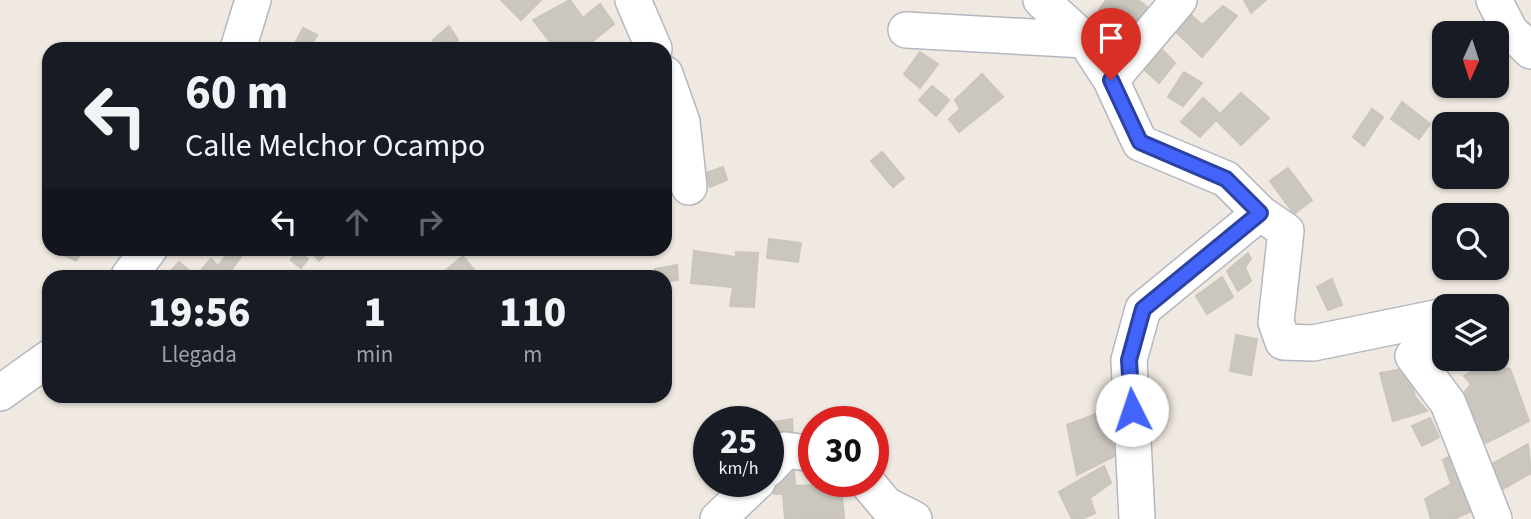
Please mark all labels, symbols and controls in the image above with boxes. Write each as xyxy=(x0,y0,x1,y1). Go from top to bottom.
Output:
pin xyxy=(1081,8,1141,80)
icon: arrive xyxy=(1092,19,1130,57)
north arrow xyxy=(1432,21,1508,98)
map controls xyxy=(1432,21,1509,371)
text: 60 m xyxy=(185,58,289,128)
icon: left xyxy=(70,70,161,161)
button: sound xyxy=(1432,112,1509,189)
text: Calle Melchor Ocampo xyxy=(185,123,485,169)
icon: left xyxy=(265,203,303,241)
icon: ahead xyxy=(338,203,376,241)
icon: right xyxy=(411,203,449,241)
button: search xyxy=(1432,203,1509,280)
text: 19:56 xyxy=(148,283,250,343)
text: 1 xyxy=(363,283,386,343)
text: 110 xyxy=(499,283,566,343)
button: layers xyxy=(1432,294,1509,371)
text: Llegada xyxy=(161,338,237,371)
text: min xyxy=(356,338,393,371)
text: m xyxy=(523,338,542,371)
position arrow xyxy=(1095,373,1169,447)
speed limit sign: 30 xyxy=(798,406,889,497)
text: 25 xyxy=(720,417,757,467)
text: km/h xyxy=(719,456,758,481)

